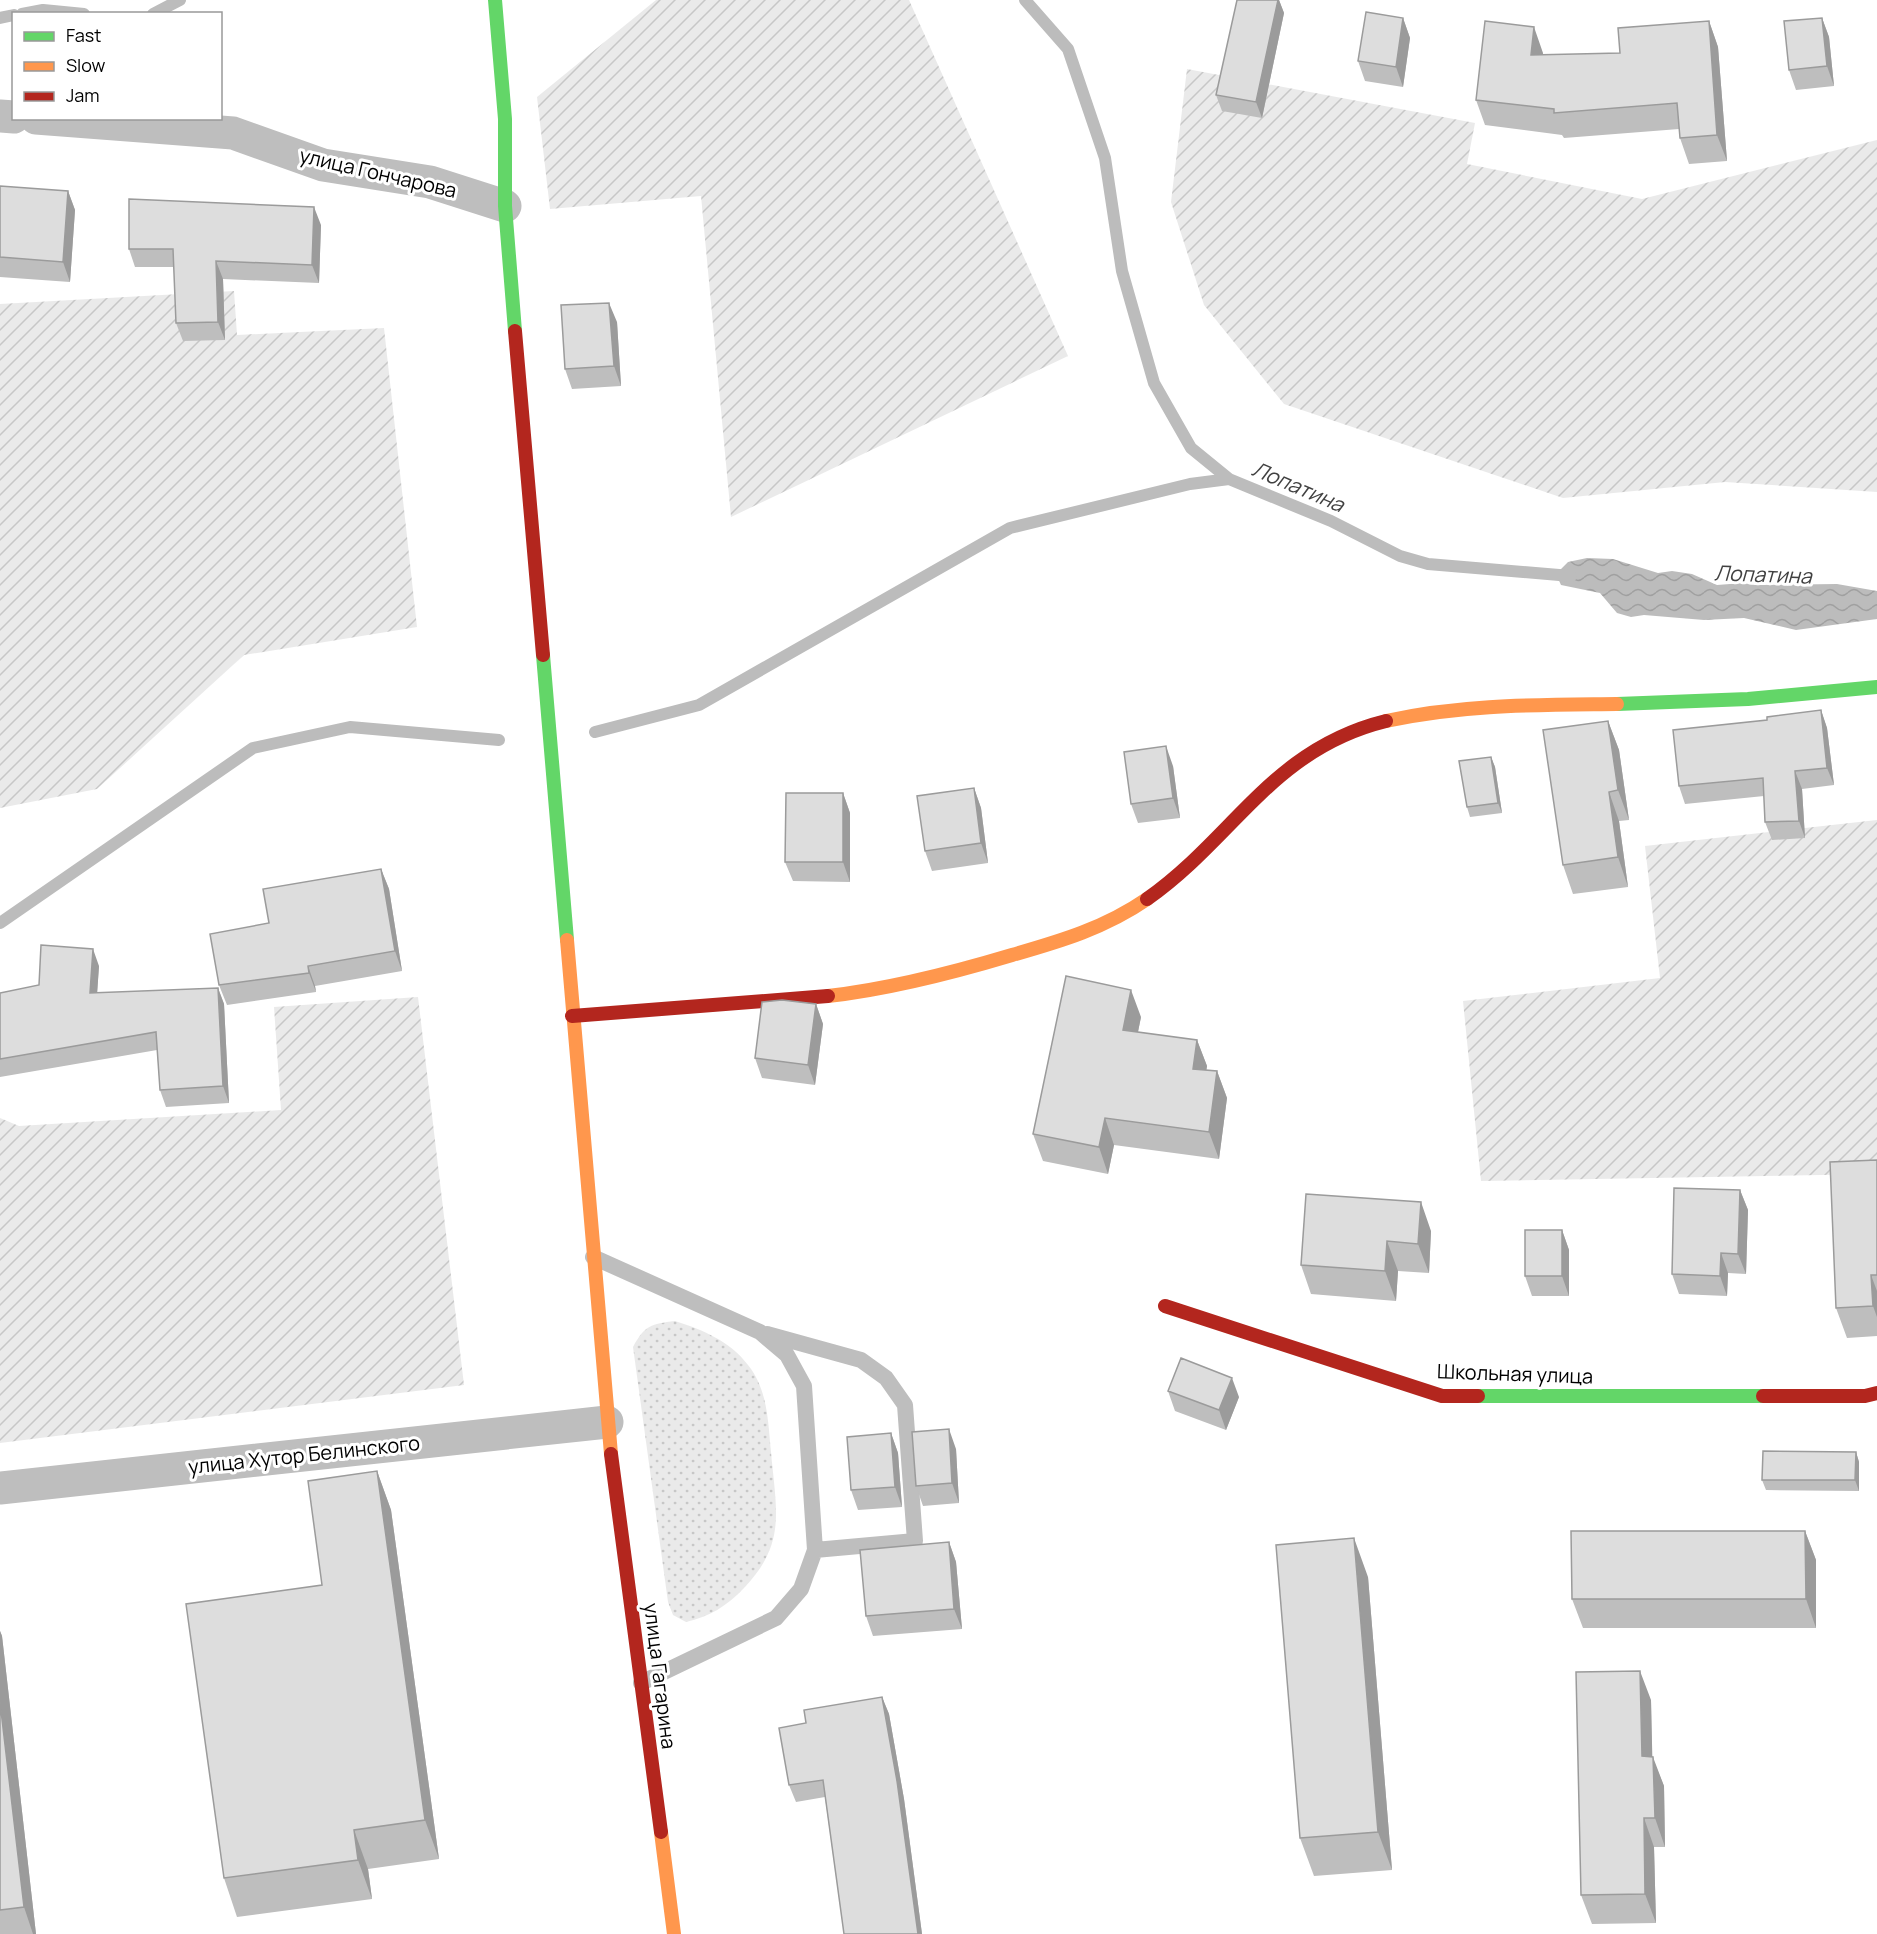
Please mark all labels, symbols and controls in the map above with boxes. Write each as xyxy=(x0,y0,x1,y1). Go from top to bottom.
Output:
legend xyxy=(12,12,222,120)
text: Fast xyxy=(66,23,101,47)
text: Slow xyxy=(66,53,106,77)
text: Jam xyxy=(66,83,100,107)
street label: улица Гончарова xyxy=(297,141,459,204)
water label: Лопатина xyxy=(1248,454,1350,519)
water label: Лопатина xyxy=(1714,558,1814,590)
street label: Школьная улица xyxy=(1437,1357,1593,1390)
street label: улица Хутор Белинского xyxy=(187,1429,421,1480)
street label: улица Гагарина xyxy=(638,1601,683,1751)

